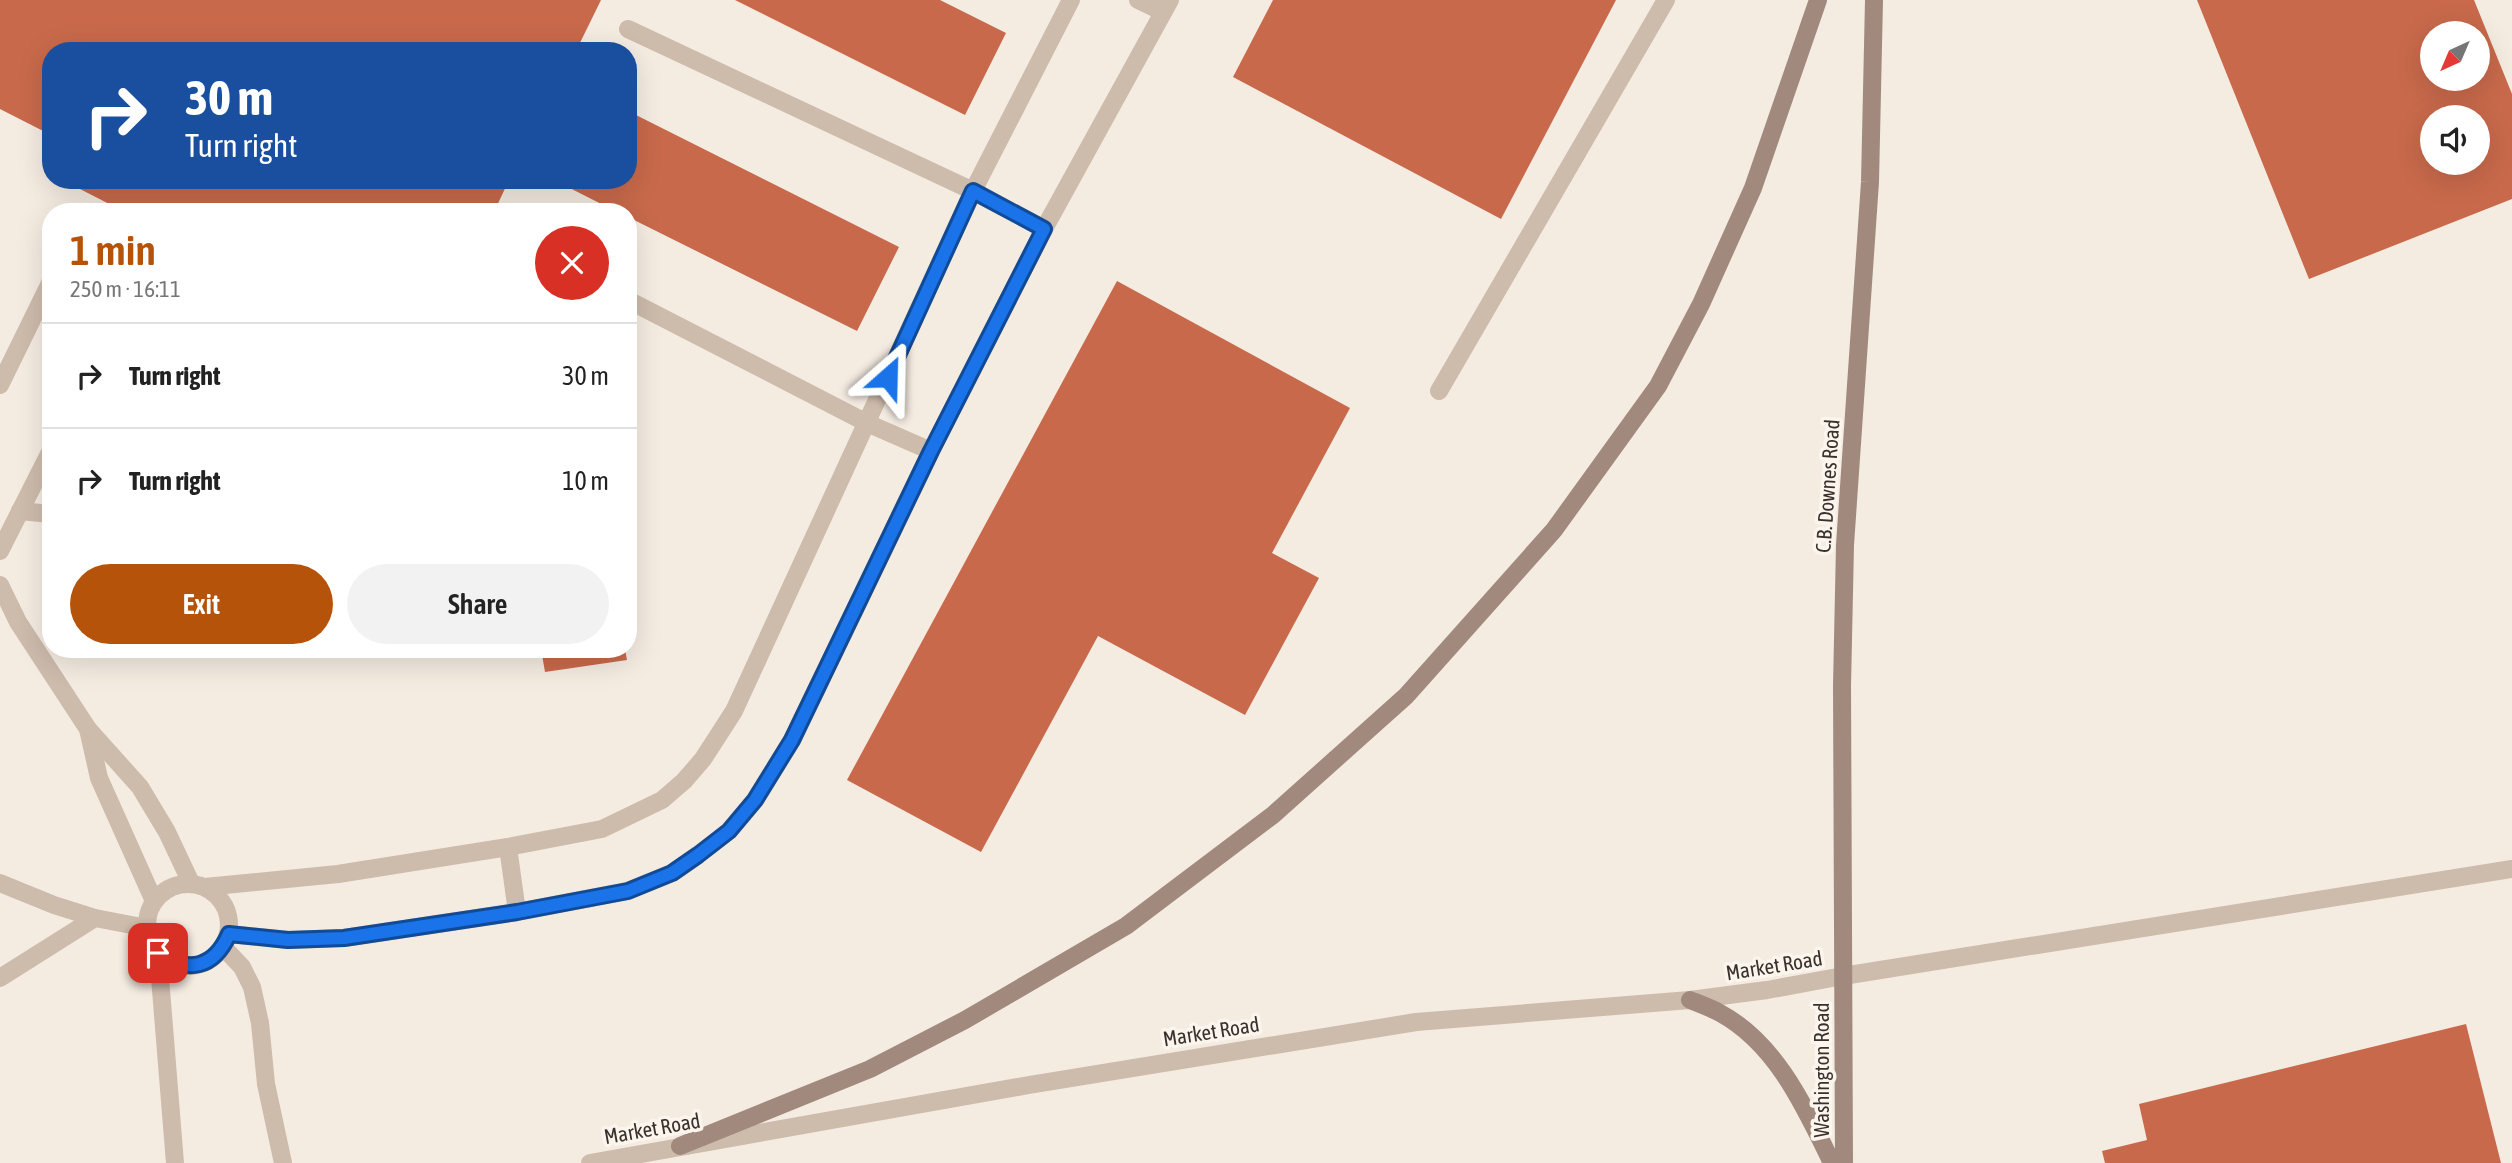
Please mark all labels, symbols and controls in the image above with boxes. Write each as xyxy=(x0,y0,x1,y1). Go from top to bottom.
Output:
north arrow xyxy=(2420,21,2490,91)
map controls xyxy=(2420,21,2490,175)
text: 30 m xyxy=(185,69,273,125)
icon: right xyxy=(70,70,161,161)
button: sound xyxy=(2420,105,2490,175)
text: Turn right xyxy=(185,127,298,164)
text: 1 min xyxy=(70,226,156,274)
button: close xyxy=(535,226,609,300)
text: 250 m · 16:11 xyxy=(70,276,181,302)
position arrow xyxy=(851,340,925,414)
icon: right xyxy=(70,357,108,395)
text: Turn right xyxy=(129,361,220,391)
text: 30 m xyxy=(562,361,609,391)
street label: C.B. Downes Road xyxy=(1810,418,1844,554)
icon: right xyxy=(70,462,108,500)
text: Turn right xyxy=(129,466,220,496)
text: 10 m xyxy=(562,466,609,496)
button: Exit xyxy=(70,564,333,644)
button: Share xyxy=(347,564,609,644)
pin xyxy=(128,923,188,983)
icon: arrive xyxy=(139,934,177,972)
street label: Market Road xyxy=(1724,946,1824,984)
street label: Washington Road xyxy=(1809,1003,1833,1137)
street label: Market Road xyxy=(1161,1012,1261,1050)
street label: Market Road xyxy=(602,1108,702,1148)

